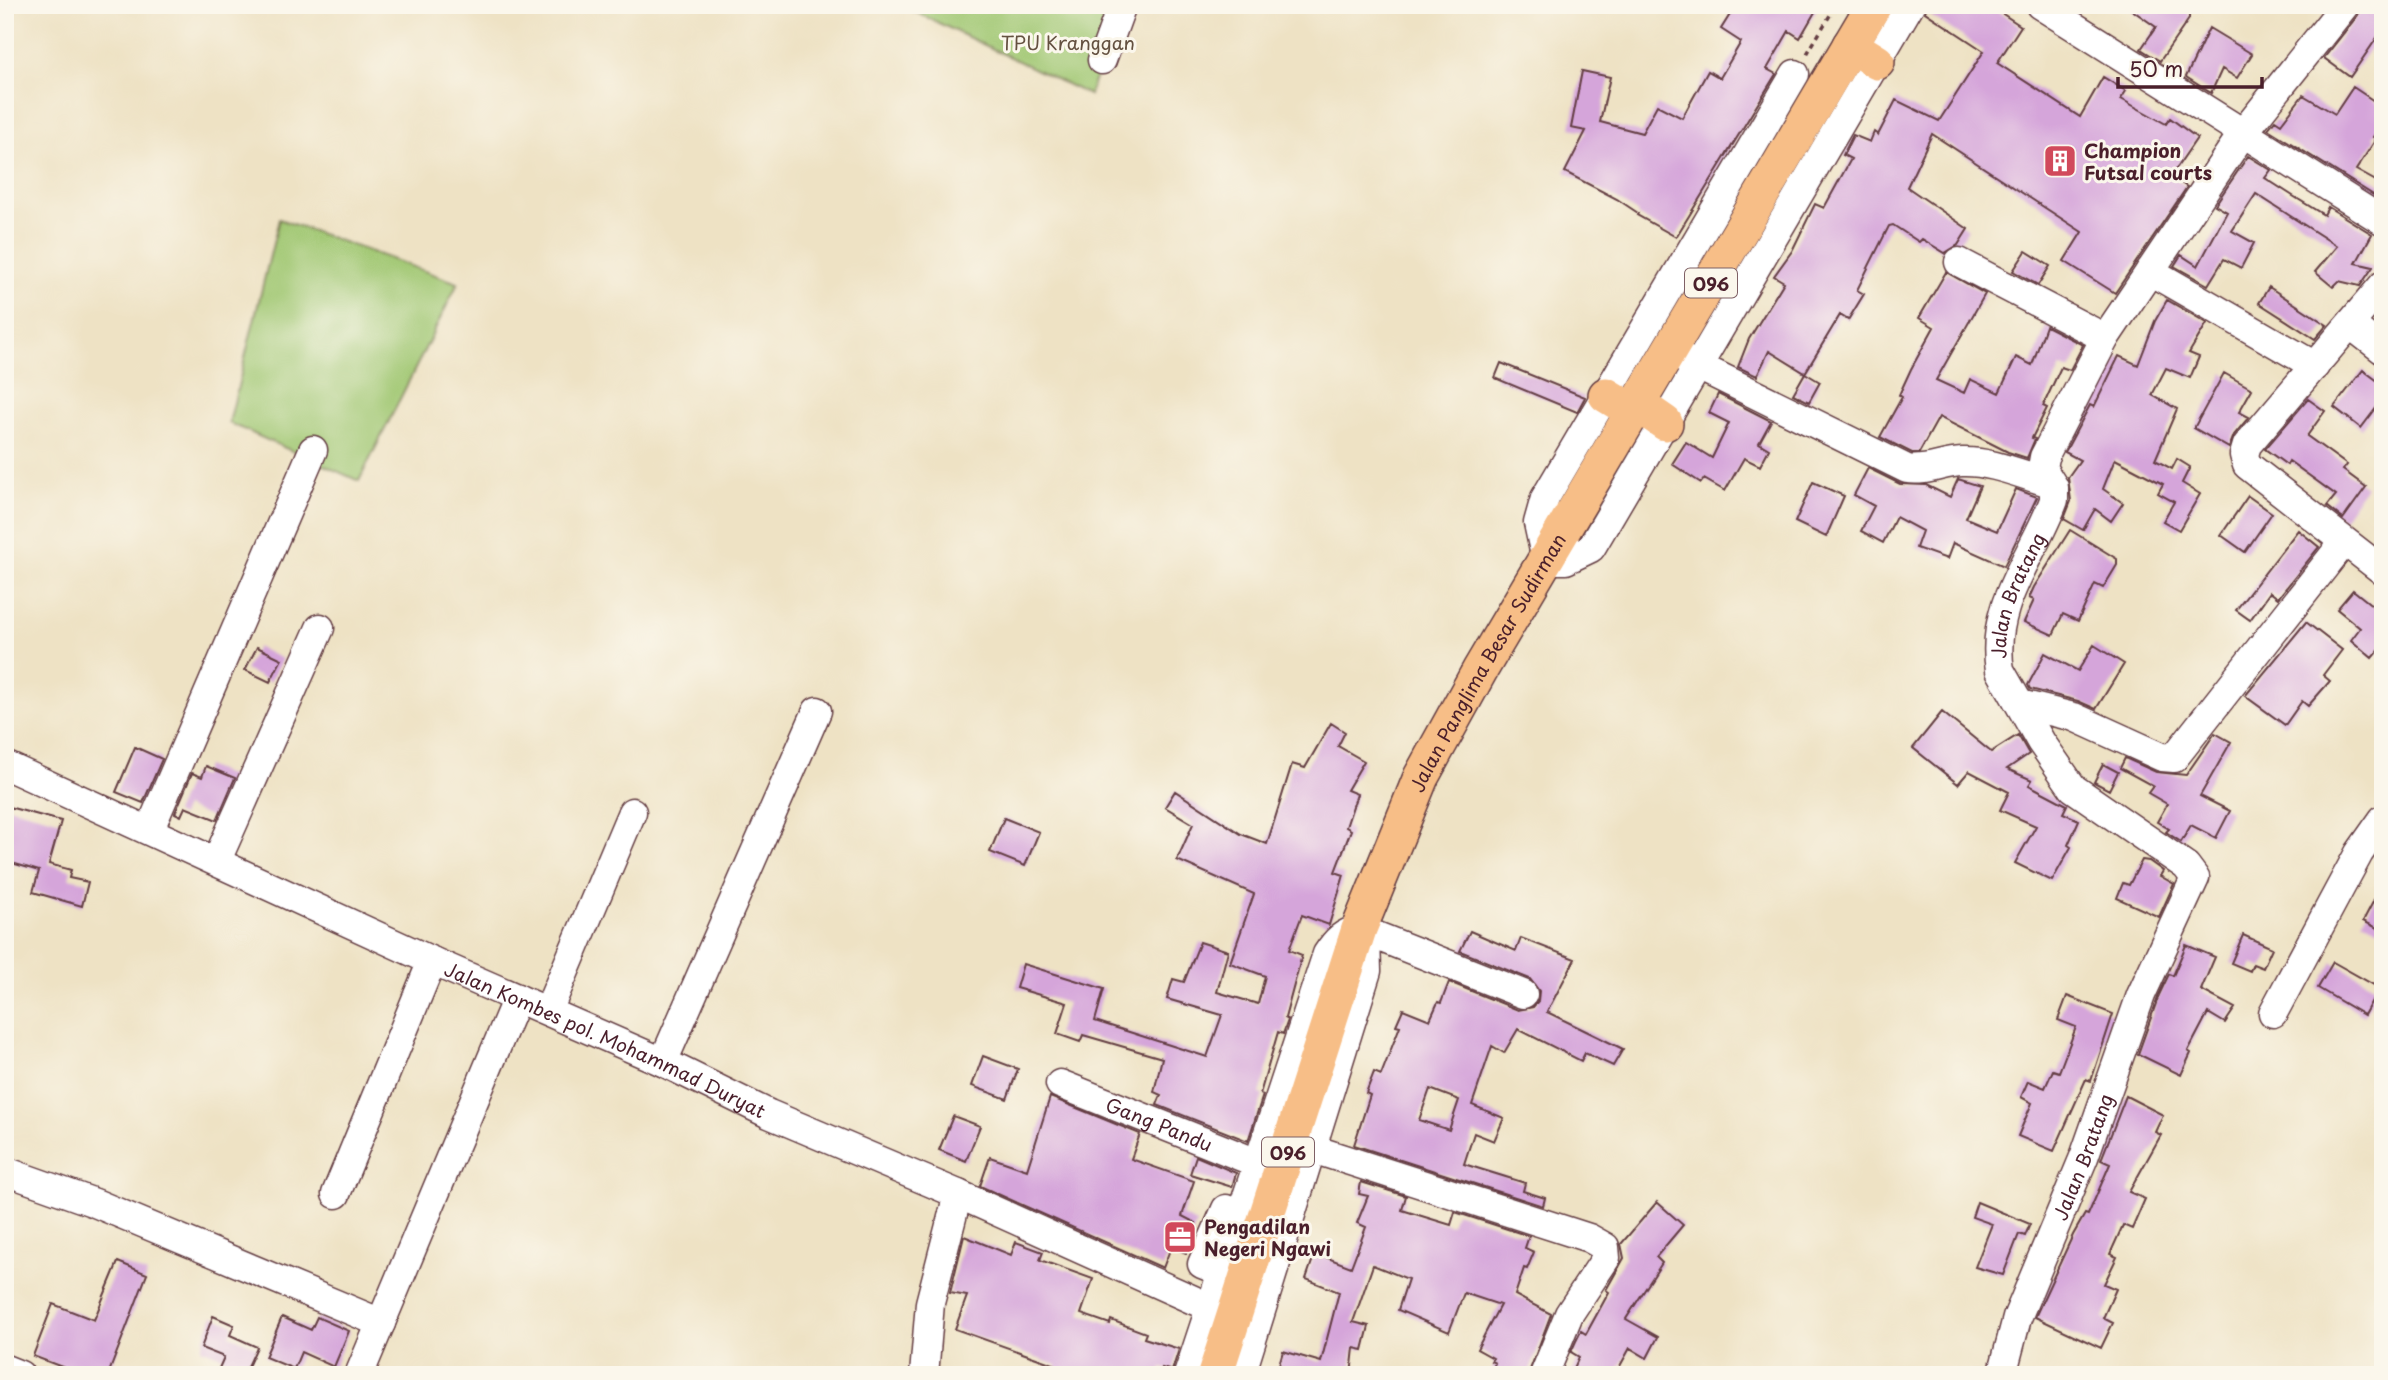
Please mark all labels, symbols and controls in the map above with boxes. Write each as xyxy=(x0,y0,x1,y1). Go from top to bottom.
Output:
park label: TPU Kranggan xyxy=(1001,28,1135,56)
scale bar xyxy=(2118,46,2262,90)
text: 50 m xyxy=(2129,52,2183,84)
place label: Champion Futsal courts xyxy=(2084,136,2212,186)
building icon: Champion Futsal courts xyxy=(2041,142,2079,180)
road number: 096 xyxy=(1685,268,1737,298)
street label: Jalan Panglima Besar Sudirman xyxy=(1402,528,1572,796)
street label: Jalan Bratang xyxy=(1984,528,2052,659)
street label: Jalan Kombes pol. Mohammad Duryat xyxy=(440,954,771,1124)
street label: Gang Pandu xyxy=(1102,1090,1217,1158)
street label: Jalan Bratang xyxy=(2045,1090,2119,1224)
road number: 096 xyxy=(1262,1138,1314,1167)
place label: Pengadilan Negeri Ngawi xyxy=(1204,1212,1331,1262)
office icon: Pengadilan Negeri Ngawi xyxy=(1161,1218,1199,1256)

